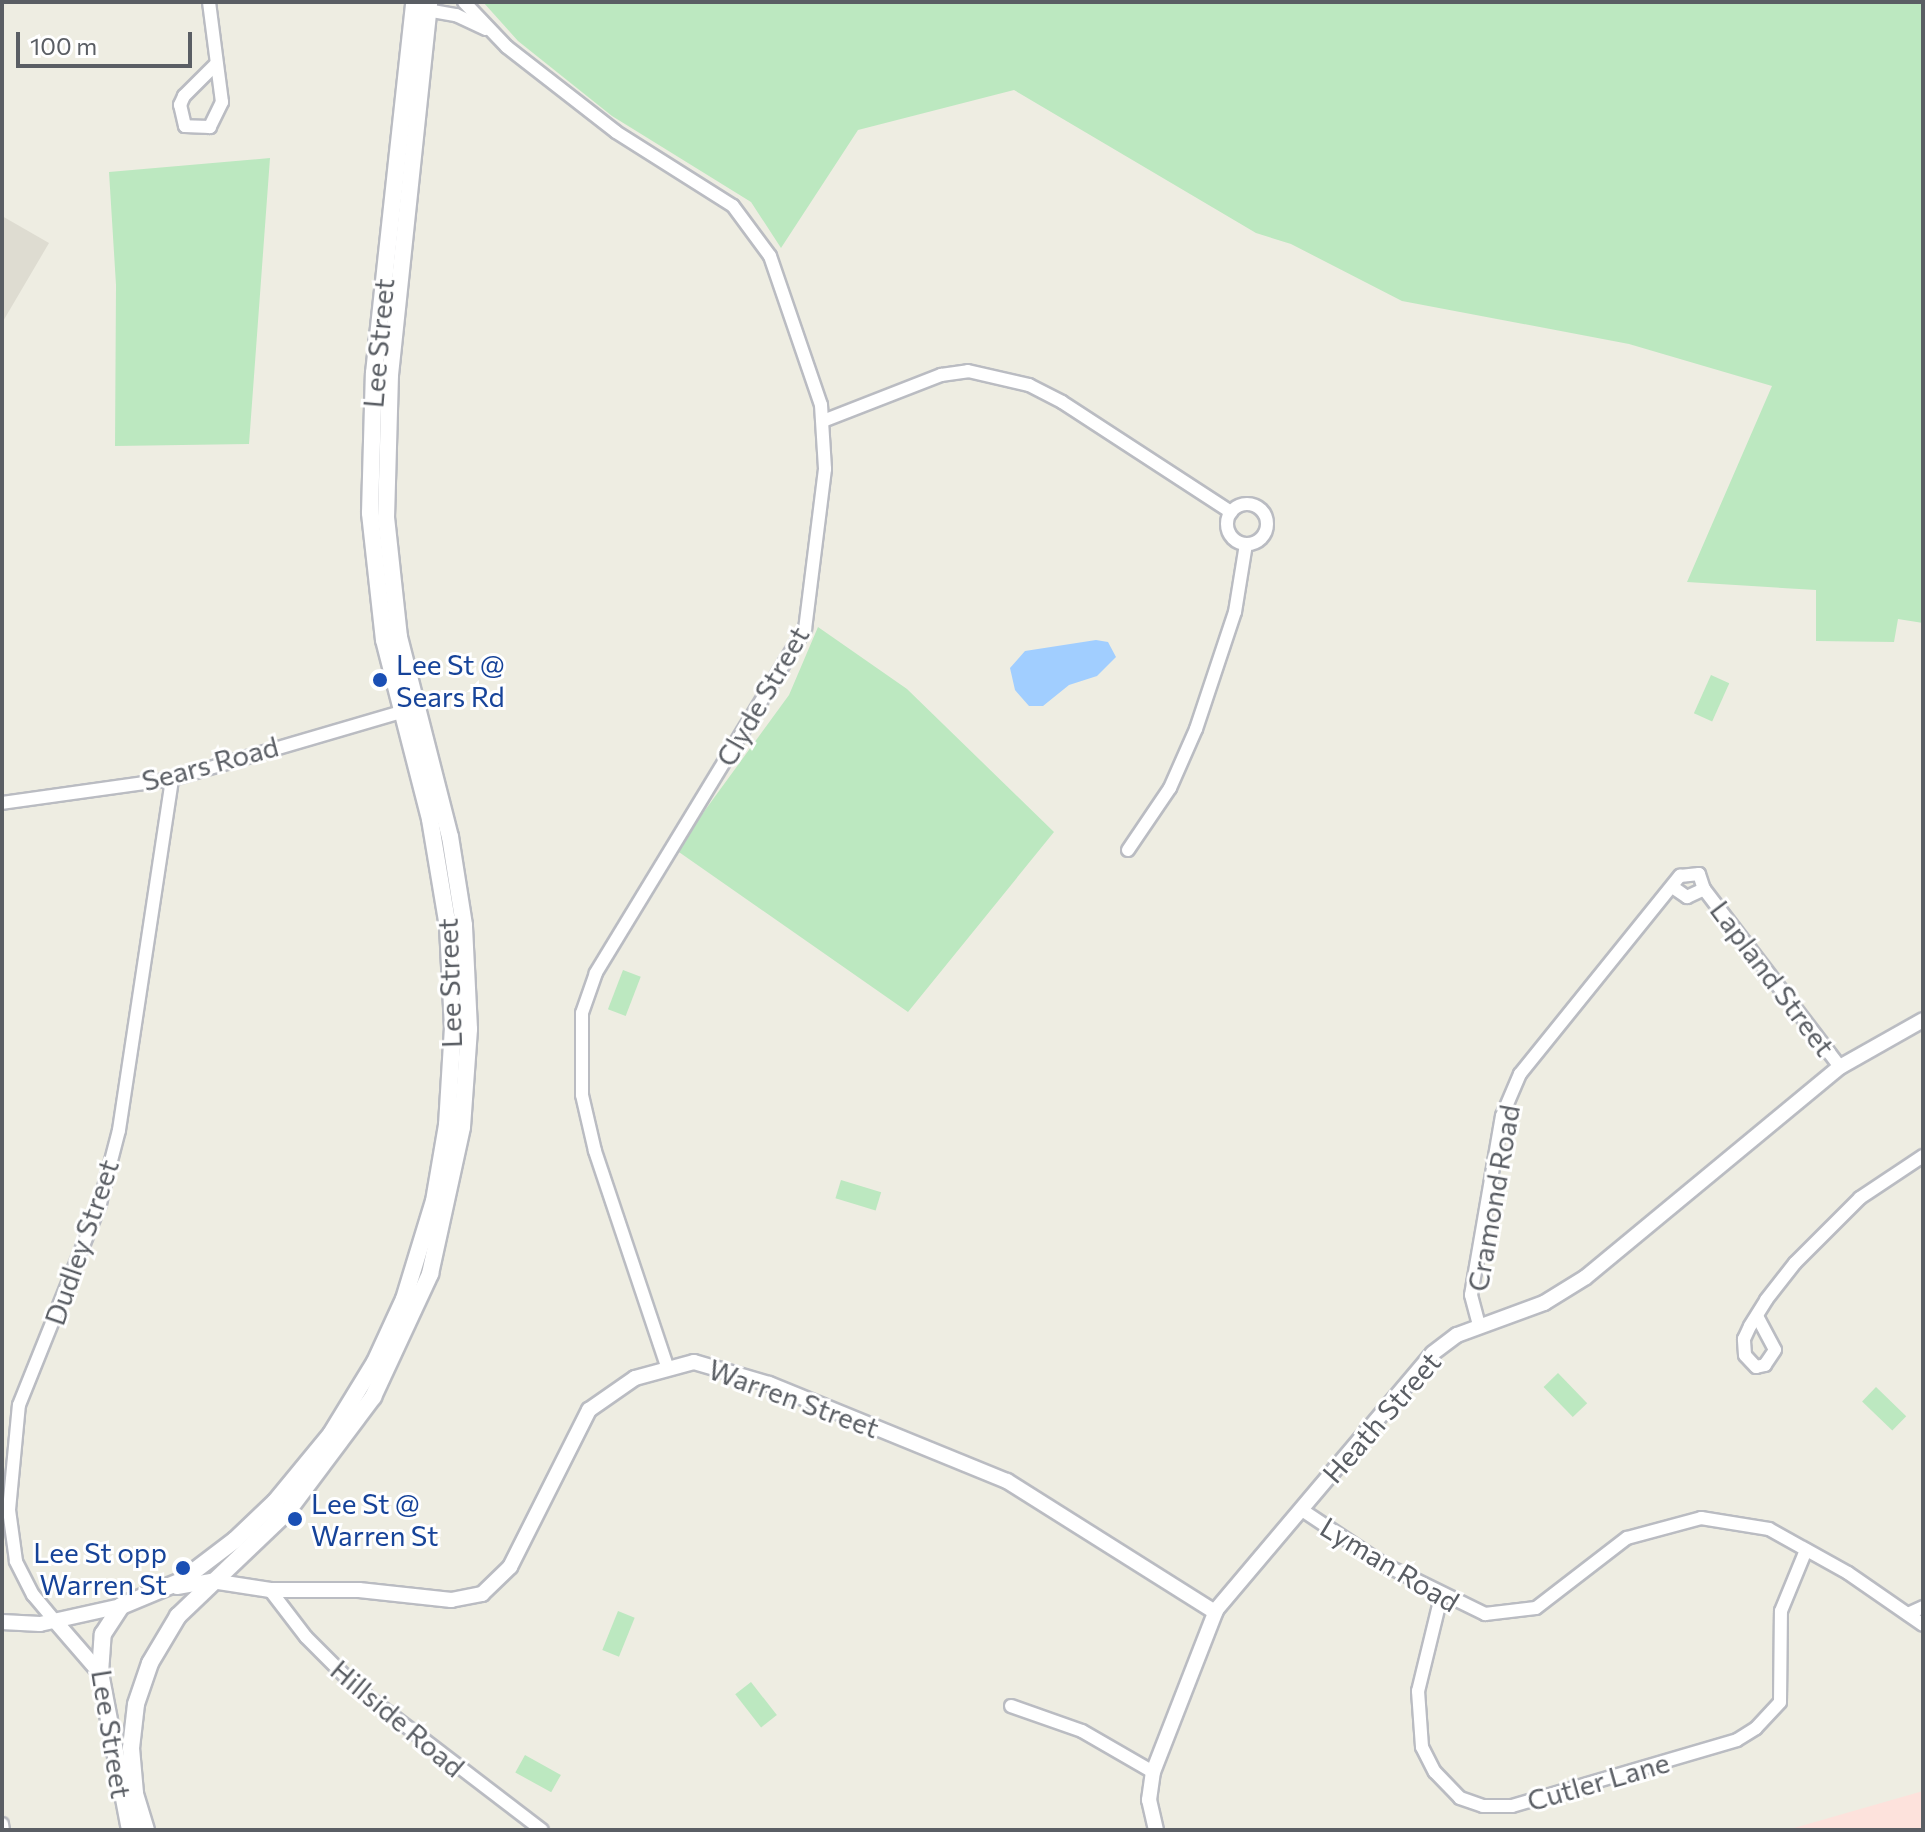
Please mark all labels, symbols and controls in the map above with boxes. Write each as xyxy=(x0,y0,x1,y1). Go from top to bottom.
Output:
scale bar xyxy=(20,16,196,66)
text: 100 m xyxy=(30,31,97,60)
street label: Lee Street xyxy=(356,277,400,409)
street label: Clyde Street xyxy=(708,620,816,772)
place label: Lee St @ Sears Rd xyxy=(396,647,505,713)
marker: Lee St @ Sears Rd xyxy=(371,671,389,689)
street label: Sears Road xyxy=(138,729,282,797)
street label: Lapland Street xyxy=(1704,894,1842,1062)
street label: Lee Street xyxy=(430,917,468,1049)
street label: Cramond Road xyxy=(1460,1102,1526,1294)
street label: Dudley Street xyxy=(37,1155,125,1329)
street label: Heath Street xyxy=(1315,1345,1447,1489)
street label: Warren Street xyxy=(704,1352,884,1444)
place label: Lee St @ Warren St xyxy=(311,1486,438,1552)
marker: Lee St @ Warren St xyxy=(286,1510,304,1528)
street label: Lyman Road xyxy=(1315,1510,1465,1618)
place label: Lee St opp Warren St xyxy=(33,1535,167,1601)
marker: Lee St opp Warren St xyxy=(174,1559,192,1577)
street label: Hillside Road xyxy=(324,1652,472,1784)
street label: Lee Street xyxy=(85,1667,139,1801)
street label: Cutler Lane xyxy=(1523,1745,1673,1817)

